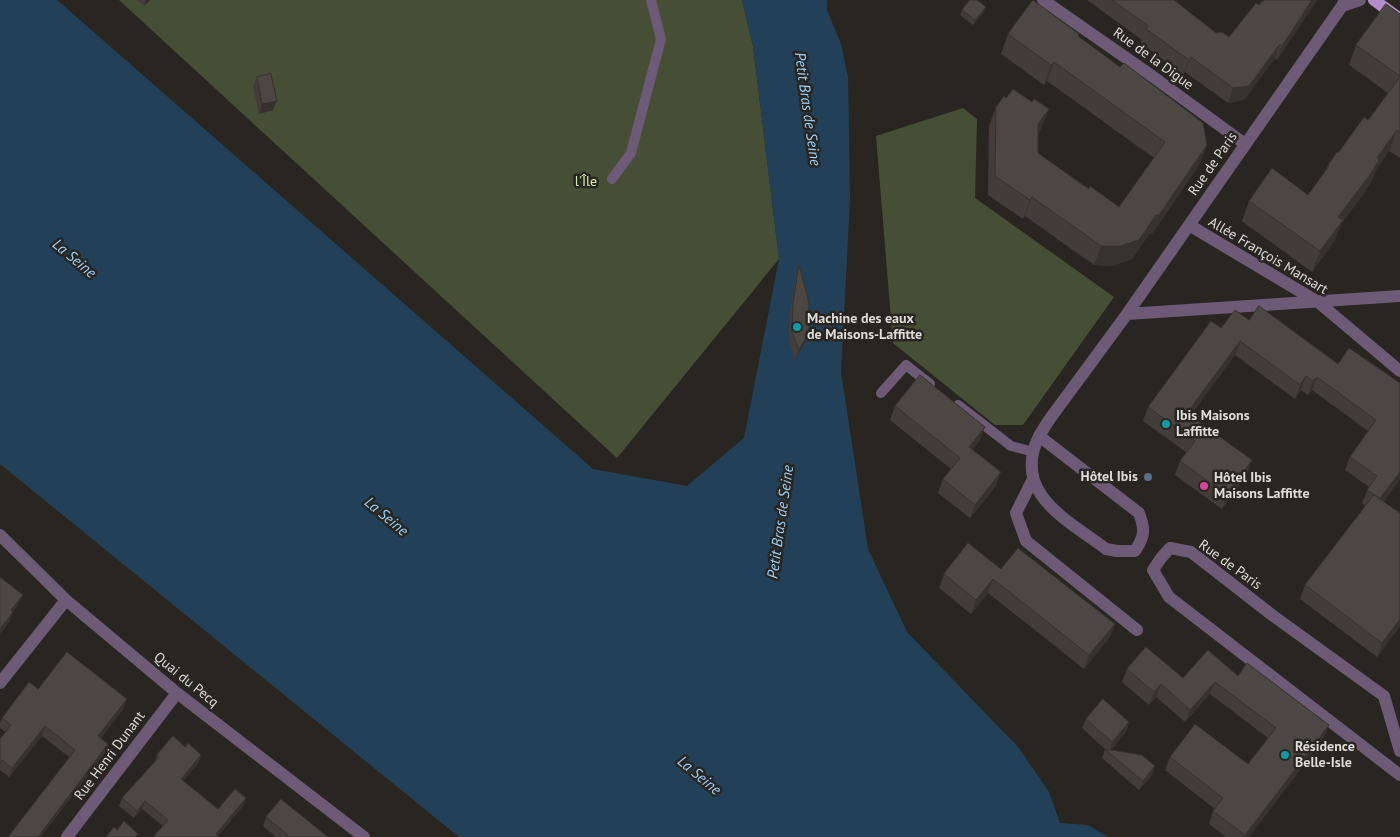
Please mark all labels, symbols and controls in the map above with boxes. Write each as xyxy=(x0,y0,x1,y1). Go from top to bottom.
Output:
street label: Rue de la Digue xyxy=(1110,24,1196,94)
water label: Petit Bras de Seine xyxy=(790,51,824,167)
street label: Rue de Paris xyxy=(1185,129,1241,199)
park label: l'Île xyxy=(575,174,597,190)
street label: Allée François Mansart xyxy=(1205,214,1331,298)
water label: La Seine xyxy=(49,236,99,282)
place label: Machine des eaux de Maisons-Laffitte xyxy=(807,311,922,344)
marker: Machine des eaux de Maisons-Laffitte xyxy=(791,321,803,333)
place label: Ibis Maisons Laffitte xyxy=(1176,408,1250,441)
marker: Ibis Maisons Laffitte xyxy=(1160,418,1172,430)
water label: Petit Bras de Seine xyxy=(764,464,798,580)
place label: Hôtel Ibis xyxy=(1081,469,1138,485)
place label: Hôtel Ibis Maisons Laffitte xyxy=(1214,470,1310,502)
marker: Hôtel Ibis xyxy=(1142,471,1154,483)
marker: Hôtel Ibis Maisons Laffitte xyxy=(1198,480,1210,492)
water label: La Seine xyxy=(361,494,411,540)
street label: Rue de Paris xyxy=(1195,537,1265,593)
street label: Quai du Pecq xyxy=(150,649,222,711)
street label: Rue Henri Dunant xyxy=(71,708,149,804)
place label: Résidence Belle-Isle xyxy=(1295,739,1355,772)
marker: Résidence Belle-Isle xyxy=(1279,749,1291,761)
water label: La Seine xyxy=(674,753,724,799)

